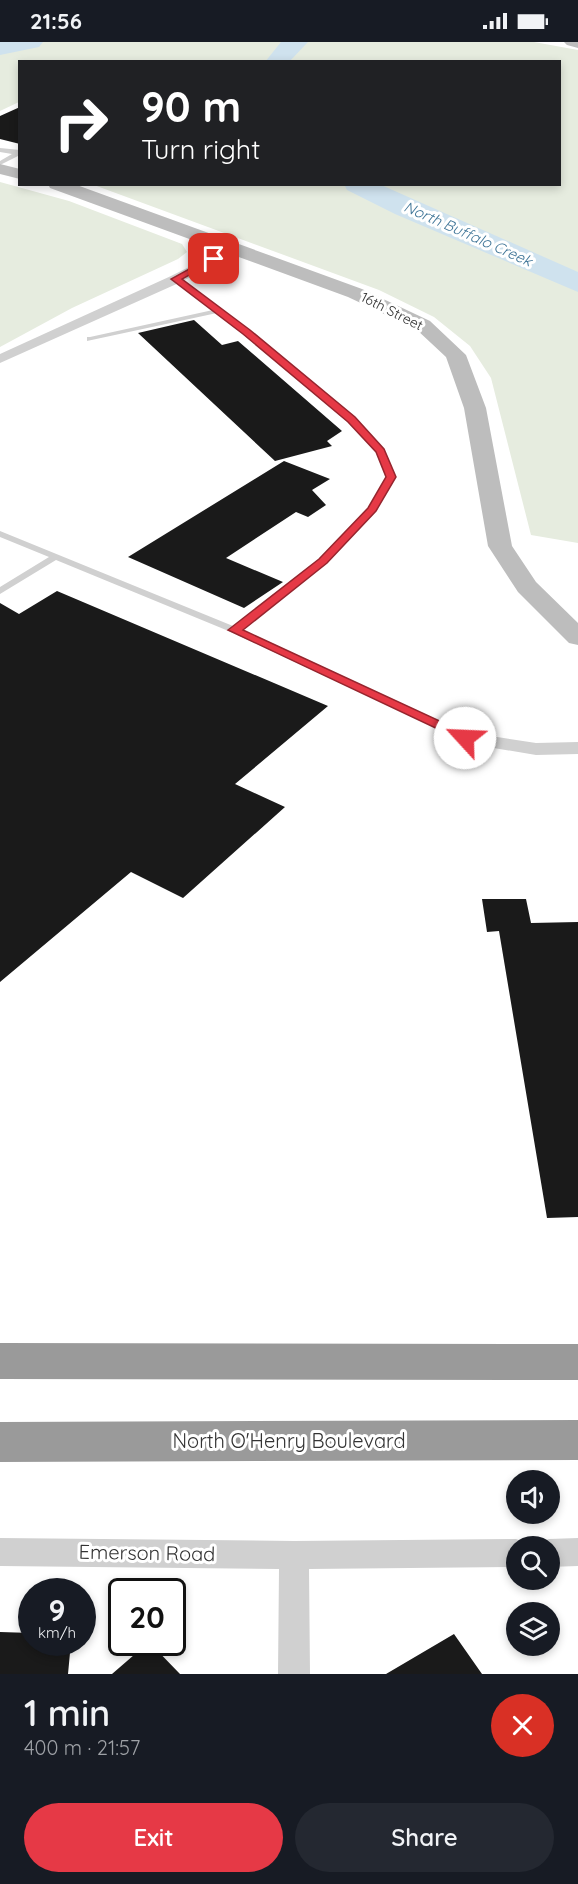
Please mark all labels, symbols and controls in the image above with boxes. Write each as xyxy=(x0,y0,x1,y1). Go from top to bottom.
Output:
text: 21:56 xyxy=(30,7,82,35)
text: 90 m xyxy=(141,80,241,133)
icon: right xyxy=(42,84,120,162)
text: Turn right xyxy=(141,132,260,166)
water label: North Buffalo Creek xyxy=(401,197,537,271)
pin xyxy=(188,233,239,284)
icon: arrive xyxy=(197,242,230,275)
street label: 16th Street xyxy=(358,288,426,334)
position arrow xyxy=(433,706,497,770)
street label: North O'Henry Boulevard xyxy=(173,1428,406,1453)
map controls xyxy=(506,1470,560,1656)
button: sound xyxy=(506,1470,560,1524)
button: search xyxy=(506,1536,560,1590)
street label: Emerson Road xyxy=(78,1539,216,1566)
speed limit sign: 20 xyxy=(108,1578,186,1656)
text: 9 xyxy=(48,1591,66,1629)
button: layers xyxy=(506,1602,560,1656)
text: km/h xyxy=(38,1623,76,1642)
text: 1 min xyxy=(24,1690,110,1735)
button: close xyxy=(491,1694,554,1757)
text: 400 m · 21:57 xyxy=(24,1735,140,1760)
button: Exit xyxy=(24,1803,283,1872)
button: Share xyxy=(295,1803,554,1872)

